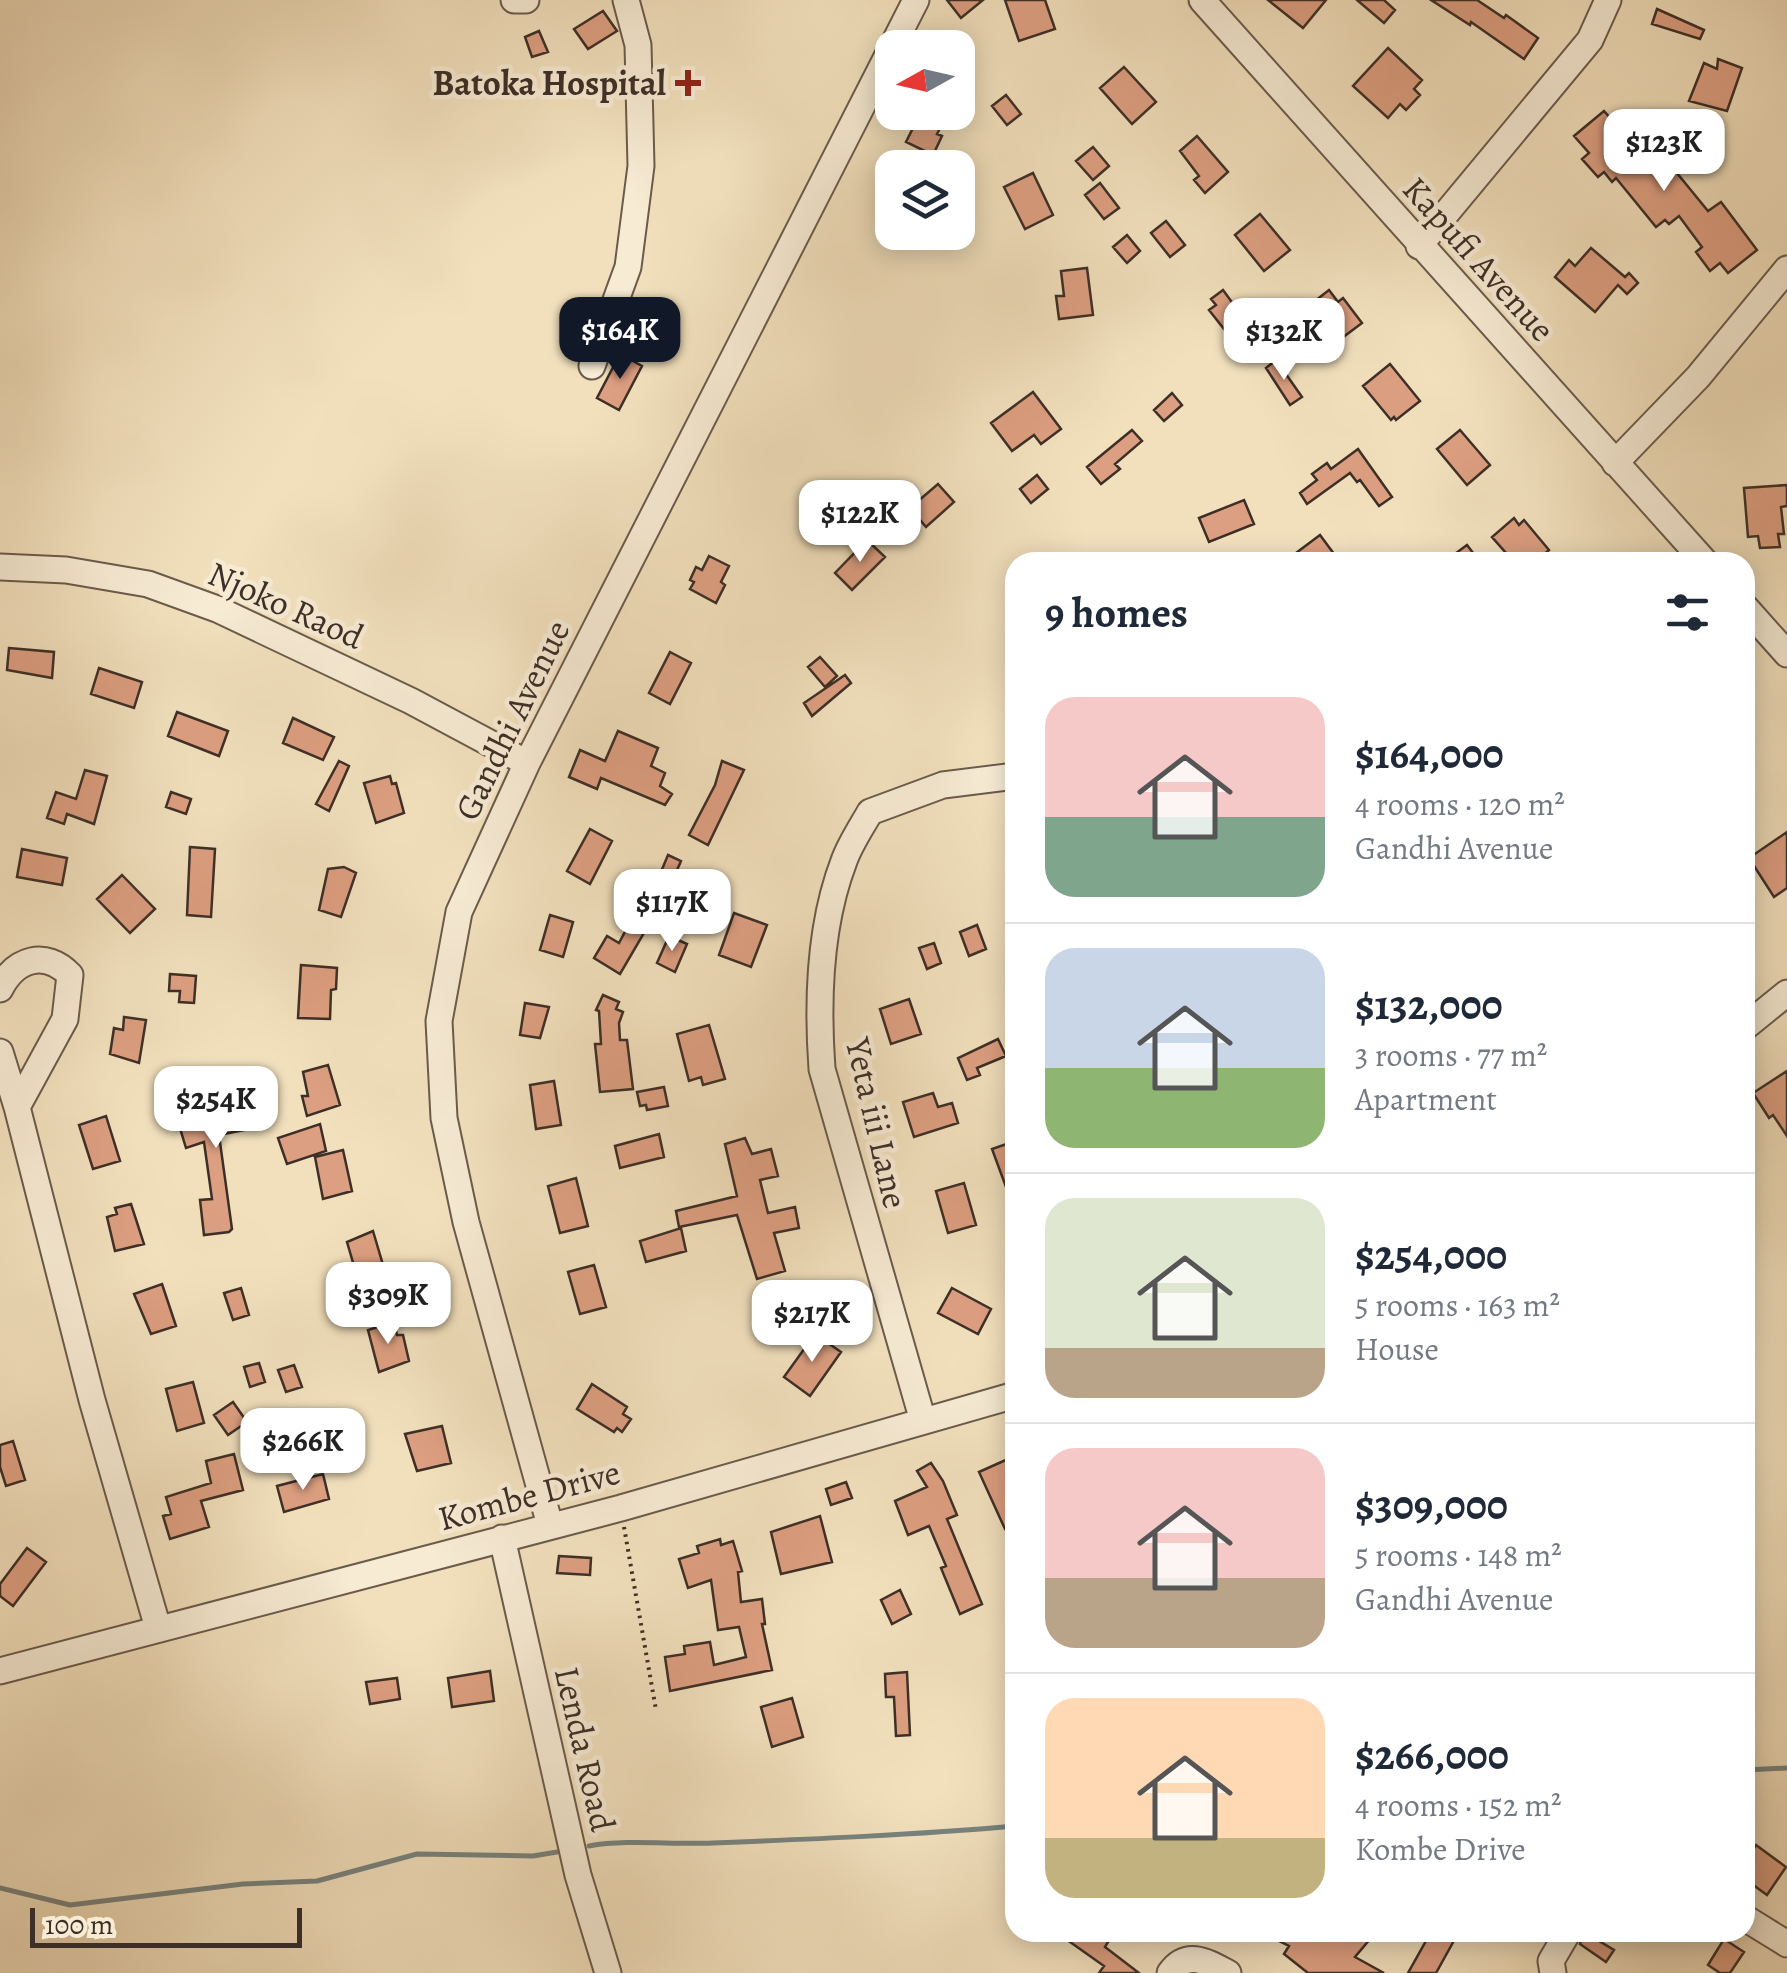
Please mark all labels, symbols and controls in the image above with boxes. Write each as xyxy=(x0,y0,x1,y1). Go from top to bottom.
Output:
north arrow xyxy=(875,30,975,130)
map controls xyxy=(875,30,975,250)
place label: Batoka Hospital xyxy=(432,59,666,107)
marker: Batoka Hospital xyxy=(675,70,701,96)
pin: $123K xyxy=(1594,109,1734,194)
text: $123K xyxy=(1626,119,1702,163)
button: layers xyxy=(875,150,975,250)
street label: Kapufi Avenue xyxy=(1392,166,1566,352)
pin: $164K xyxy=(550,297,690,382)
pin: $132K xyxy=(1214,298,1354,383)
text: $164K xyxy=(581,307,659,351)
text: $132K xyxy=(1246,308,1322,352)
pin: $122K xyxy=(790,480,930,565)
text: $122K xyxy=(821,490,899,534)
street label: Njoko Raod xyxy=(201,549,372,661)
text: 9 homes xyxy=(1045,584,1188,641)
icon: filters xyxy=(1660,585,1715,640)
street label: Gandhi Avenue xyxy=(443,612,581,828)
text: $164,000 xyxy=(1355,725,1504,782)
icon: home xyxy=(1125,737,1245,857)
text: 4 rooms · 120 m² xyxy=(1355,782,1565,826)
text: Gandhi Avenue xyxy=(1355,826,1553,870)
pin: $117K xyxy=(602,869,742,954)
text: $117K xyxy=(636,879,708,923)
text: $132,000 xyxy=(1355,976,1503,1033)
icon: home xyxy=(1125,988,1245,1108)
street label: Yeta iii Lane xyxy=(834,1032,920,1213)
text: 3 rooms · 77 m² xyxy=(1355,1033,1547,1077)
pin: $254K xyxy=(146,1066,286,1151)
text: $254K xyxy=(176,1076,256,1120)
text: Apartment xyxy=(1355,1077,1497,1121)
text: $254,000 xyxy=(1355,1226,1507,1283)
icon: home xyxy=(1125,1238,1245,1358)
pin: $309K xyxy=(318,1262,458,1347)
text: $309K xyxy=(348,1272,428,1316)
pin: $217K xyxy=(742,1280,882,1365)
text: 5 rooms · 163 m² xyxy=(1355,1283,1560,1327)
text: $217K xyxy=(774,1290,850,1334)
text: House xyxy=(1355,1327,1439,1371)
pin: $266K xyxy=(233,1408,373,1493)
text: $266K xyxy=(262,1418,344,1462)
street label: Kombe Drive xyxy=(433,1448,625,1542)
text: $309,000 xyxy=(1355,1476,1508,1533)
icon: home xyxy=(1125,1488,1245,1608)
text: 5 rooms · 148 m² xyxy=(1355,1533,1562,1577)
text: Gandhi Avenue xyxy=(1355,1577,1553,1621)
street label: Lenda Road xyxy=(543,1662,627,1836)
text: $266,000 xyxy=(1355,1726,1509,1783)
icon: home xyxy=(1125,1738,1245,1858)
text: 4 rooms · 152 m² xyxy=(1355,1783,1562,1827)
text: Kombe Drive xyxy=(1355,1827,1525,1871)
scale bar xyxy=(30,1903,302,1948)
text: 100 m xyxy=(45,1906,113,1944)

